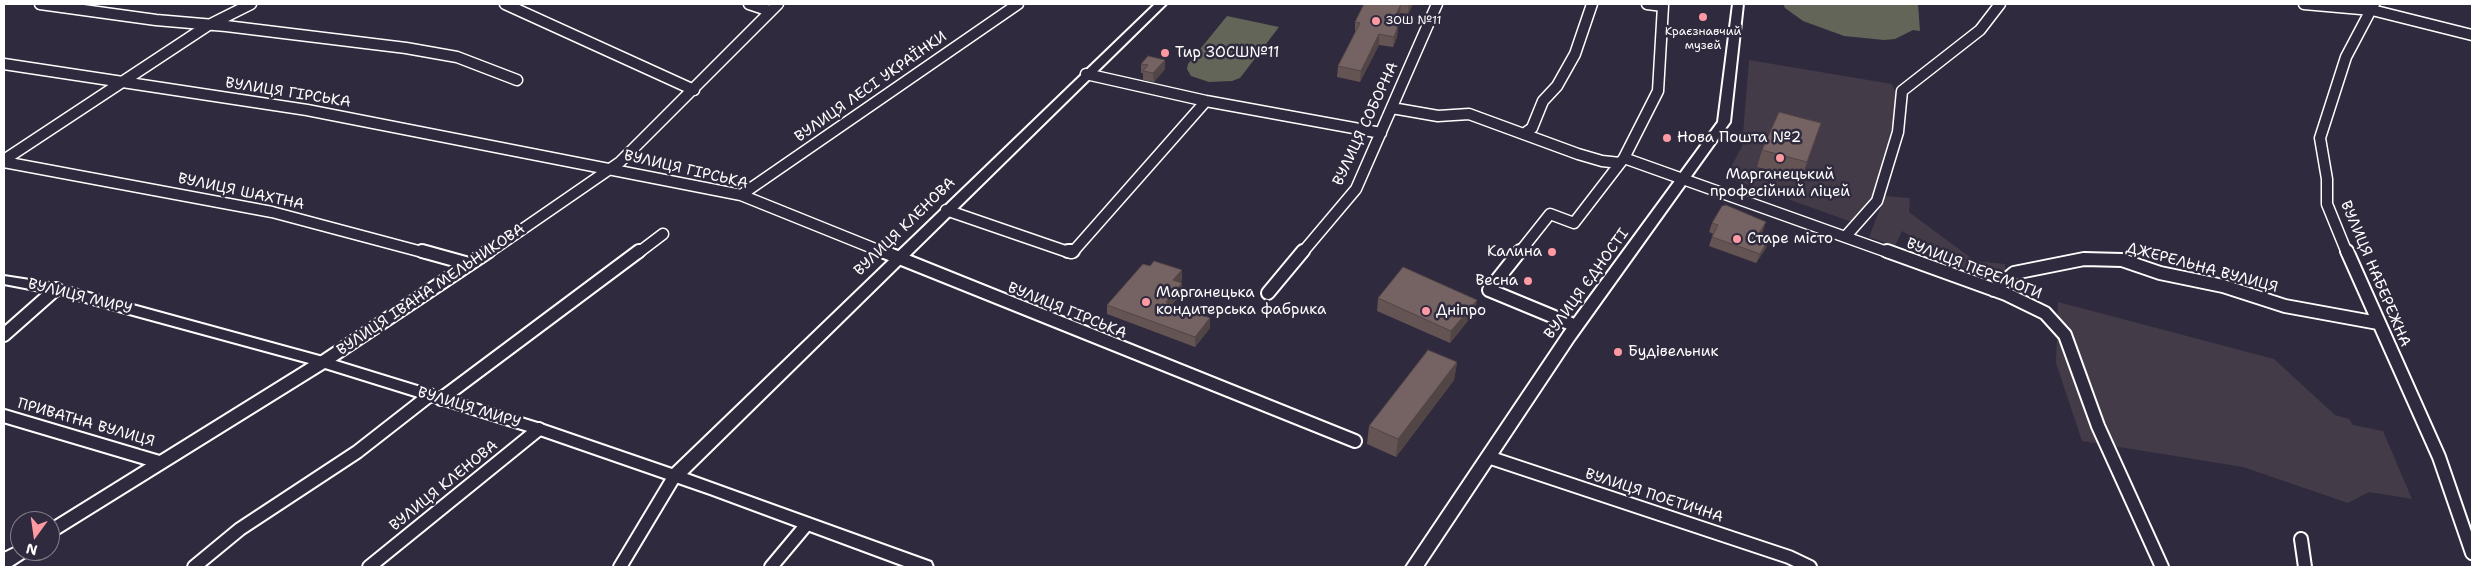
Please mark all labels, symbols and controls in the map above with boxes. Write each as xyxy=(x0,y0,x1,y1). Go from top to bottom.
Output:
marker: Краєзнавчий музей xyxy=(1697,11,1709,23)
place label: ЗОШ №11 xyxy=(1386,14,1442,28)
marker: ЗОШ №11 xyxy=(1370,15,1382,27)
place label: Краєзнавчий музей xyxy=(1665,25,1741,53)
street label: ВУЛИЦЯ ЛЕСІ УКРАЇНКИ xyxy=(792,28,950,146)
place label: Тир ЗОСШ№11 xyxy=(1175,44,1279,62)
marker: Тир ЗОСШ№11 xyxy=(1159,47,1171,59)
street label: ВУЛИЦЯ СОБОРНА xyxy=(1330,59,1402,189)
street label: ВУЛИЦЯ ГІРСЬКА xyxy=(224,74,352,112)
place label: Нова Пошта №2 xyxy=(1677,129,1801,147)
marker: Нова Пошта №2 xyxy=(1661,132,1673,144)
street label: ВУЛИЦЯ ГІРСЬКА xyxy=(622,147,750,193)
marker: Марганецький професійний ліцей xyxy=(1774,152,1786,164)
place label: Марганецький професійний ліцей xyxy=(1710,166,1850,201)
street label: ВУЛИЦЯ ШАХТНА xyxy=(176,170,306,214)
street label: ВУЛИЦЯ КЛЕНОВА xyxy=(851,174,959,280)
street label: ВУЛИЦЯ НАБЕРЕЖНА xyxy=(2336,198,2414,350)
street label: ВУЛИЦЯ ІВАНА МЕЛЬНИКОВА xyxy=(334,220,528,360)
street label: ВУЛИЦЯ ЄДНОСТІ xyxy=(1541,225,1633,343)
place label: Старе місто xyxy=(1747,230,1833,248)
marker: Старе місто xyxy=(1731,233,1743,245)
street label: ВУЛИЦЯ ПЕРЕМОГИ xyxy=(1904,235,2044,303)
street label: ДЖЕРЕЛЬНА ВУЛИЦЯ xyxy=(2124,239,2280,297)
place label: Калина xyxy=(1487,243,1542,261)
marker: Калина xyxy=(1546,246,1558,258)
place label: Весна xyxy=(1476,272,1518,290)
street label: ВУЛИЦЯ МИРУ xyxy=(26,275,134,319)
marker: Весна xyxy=(1522,275,1534,287)
street label: ВУЛИЦЯ ГІРСЬКА xyxy=(1005,279,1129,343)
place label: Марганецька кондитерська фабрика xyxy=(1156,284,1326,319)
marker: Марганецька кондитерська фабрика xyxy=(1140,296,1152,308)
place label: Дніпро xyxy=(1436,302,1486,320)
marker: Дніпро xyxy=(1420,305,1432,317)
place label: Будівельник xyxy=(1628,343,1719,361)
marker: Будівельник xyxy=(1612,346,1624,358)
street label: ВУЛИЦЯ МИРУ xyxy=(415,384,523,432)
street label: ПРИВАТНА ВУЛИЦЯ xyxy=(15,395,157,451)
street label: ВУЛИЦЯ КЛЕНОВА xyxy=(386,437,502,535)
street label: ВУЛИЦЯ ПОЕТИЧНА xyxy=(1583,465,1725,527)
north arrow xyxy=(10,511,60,561)
text: N xyxy=(24,540,39,560)

